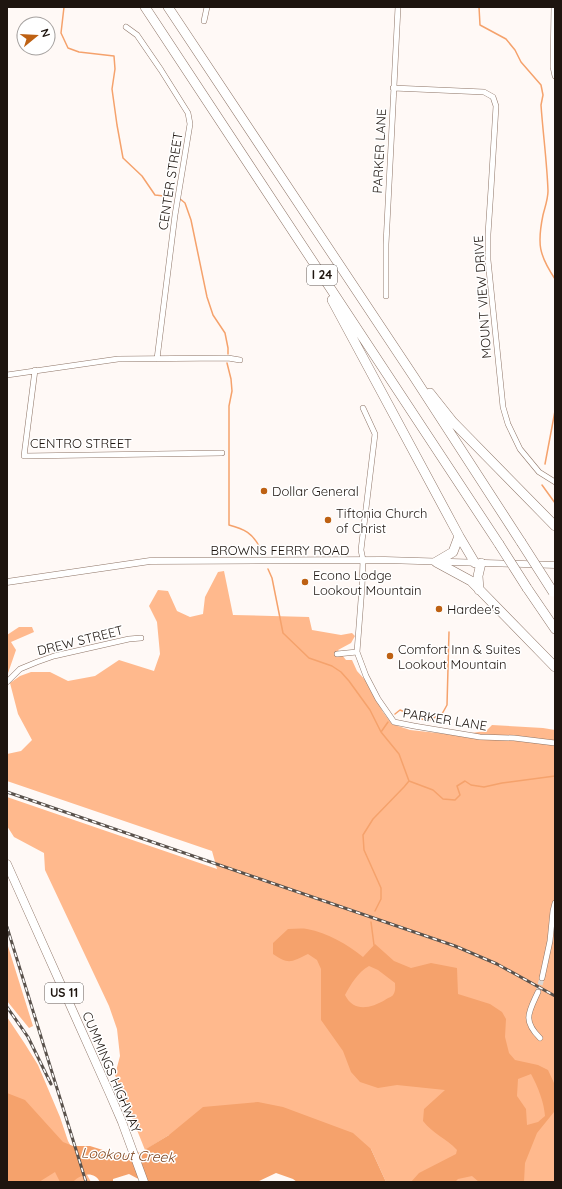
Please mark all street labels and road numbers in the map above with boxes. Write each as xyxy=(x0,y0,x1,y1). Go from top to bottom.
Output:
street label: PARKER LANE xyxy=(369,108,389,194)
street label: CENTER STREET xyxy=(154,131,186,231)
street label: MOUNT VIEW DRIVE xyxy=(470,235,494,359)
road number: I 24 xyxy=(307,265,337,285)
street label: CENTRO STREET xyxy=(30,435,132,451)
street label: BROWNS FERRY ROAD xyxy=(211,542,349,558)
street label: DREW STREET xyxy=(35,622,125,658)
street label: PARKER LANE xyxy=(402,704,488,734)
road number: US 11 xyxy=(45,983,83,1003)
street label: CUMMINGS HIGHWAY xyxy=(79,1009,145,1136)

